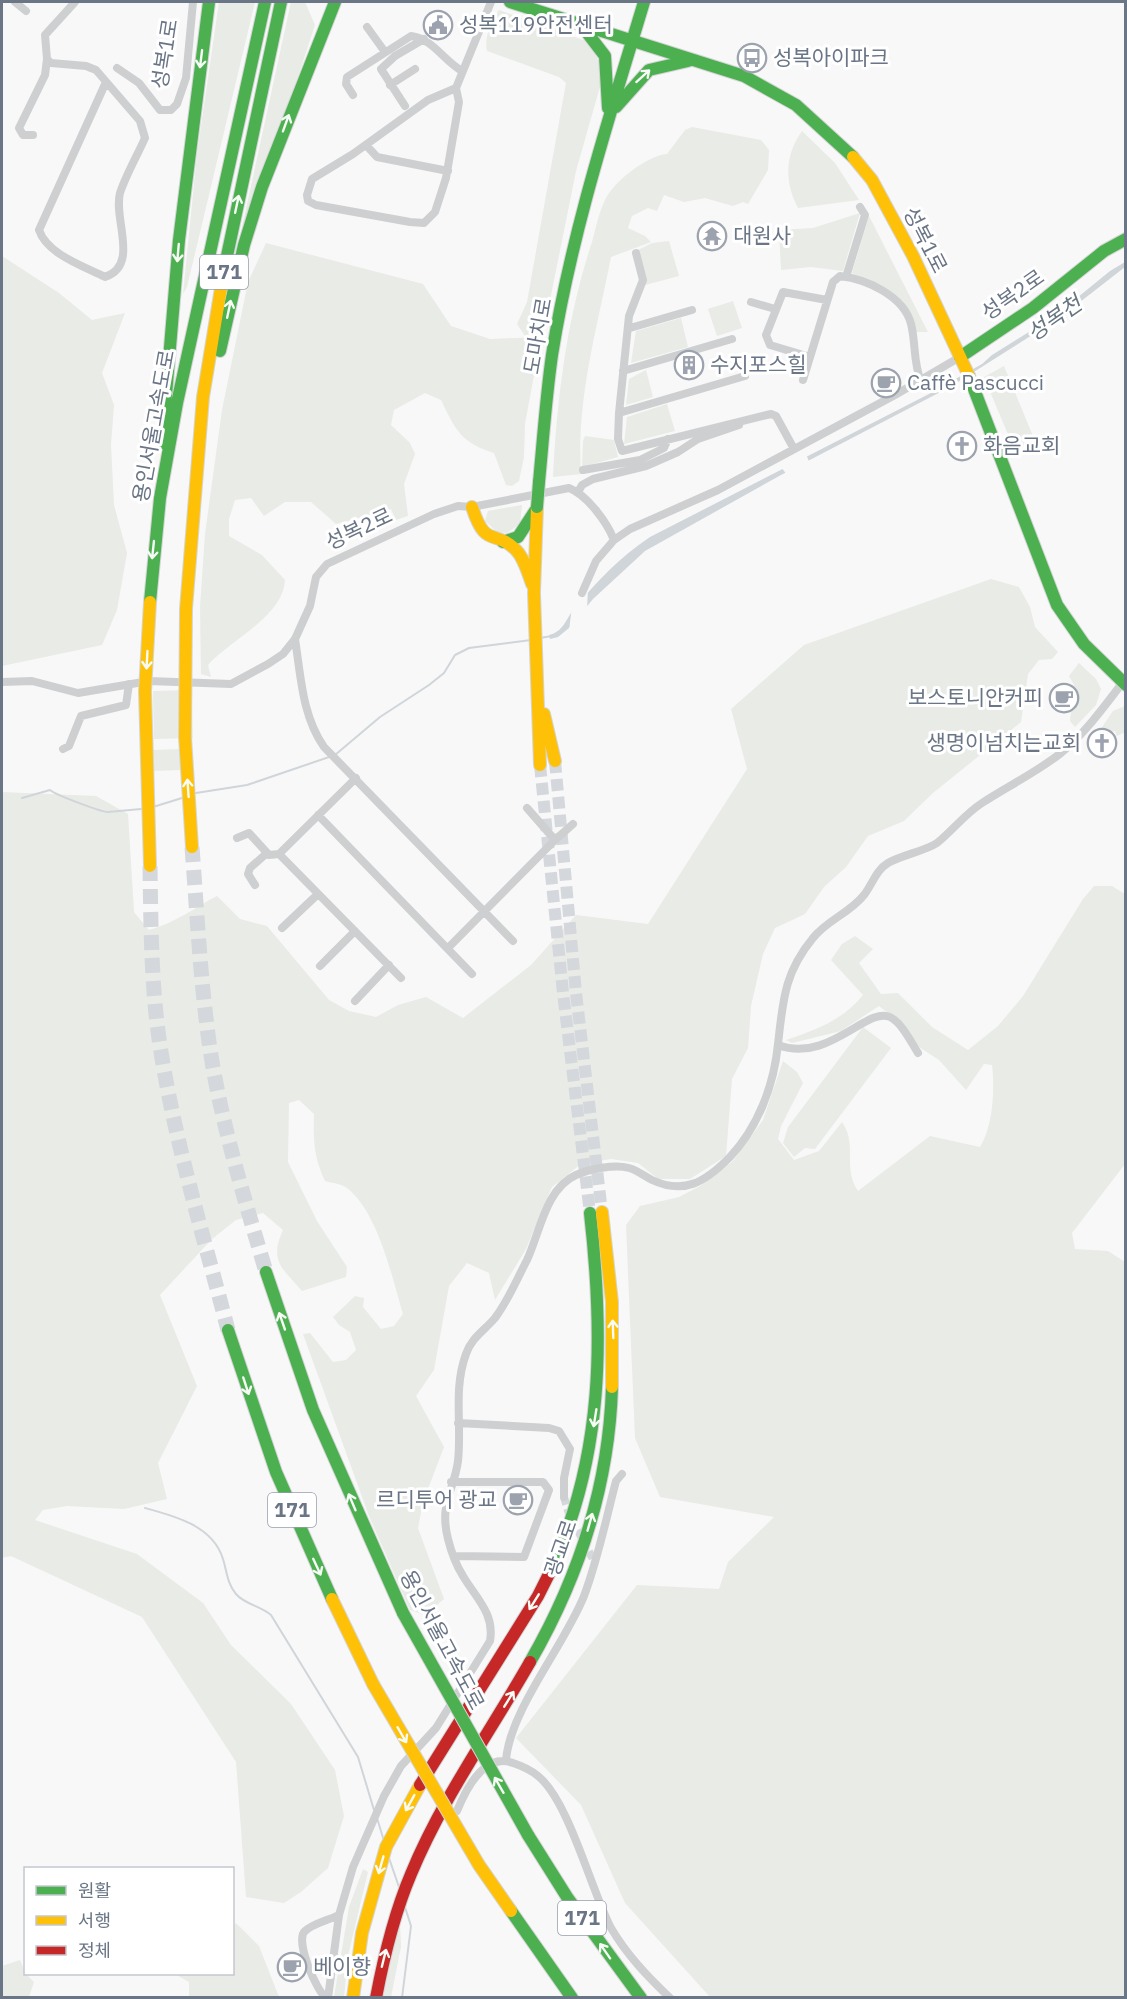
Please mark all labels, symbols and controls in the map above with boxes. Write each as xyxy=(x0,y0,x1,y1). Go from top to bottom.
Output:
public building icon: 성복119안전센터 xyxy=(422,9,454,41)
place label: 성복119안전센터 xyxy=(459,10,613,38)
street label: 성복1로 xyxy=(145,17,183,91)
bus stop icon: 성복아이파크 xyxy=(736,42,768,74)
place label: 성복아이파크 xyxy=(773,43,889,71)
one-way arrow xyxy=(196,49,207,69)
one-way arrow xyxy=(635,69,650,83)
one-way arrow xyxy=(281,114,292,132)
one-way arrow xyxy=(232,195,244,214)
street label: 성복1로 xyxy=(897,202,954,277)
temple icon: 대원사 xyxy=(696,220,728,252)
place label: 대원사 xyxy=(733,221,791,249)
one-way arrow xyxy=(172,243,183,262)
road number: 171 xyxy=(200,255,248,289)
street label: 성복2로 xyxy=(975,262,1049,326)
water label: 성복천 xyxy=(1021,287,1089,347)
street label: 도마치로 xyxy=(517,295,558,376)
one-way arrow xyxy=(223,300,235,319)
street label: 용인서울고속도로 xyxy=(126,347,180,504)
building icon: 수지포스힐 xyxy=(673,349,705,381)
place label: 수지포스힐 xyxy=(710,350,807,378)
cafe icon: Caffè Pascucci xyxy=(870,367,902,399)
place label: Caffè Pascucci xyxy=(907,368,1044,396)
church icon: 화음교회 xyxy=(946,430,978,462)
place label: 화음교회 xyxy=(983,431,1060,459)
street label: 성복2로 xyxy=(321,500,396,556)
one-way arrow xyxy=(148,539,159,559)
one-way arrow xyxy=(141,650,152,670)
cafe icon: 보스토니안커피 xyxy=(1048,682,1080,714)
place label: 보스토니안커피 xyxy=(908,683,1043,711)
church icon: 생명이넘치는교회 xyxy=(1086,727,1118,759)
place label: 생명이넘치는교회 xyxy=(926,728,1081,756)
one-way arrow xyxy=(183,779,194,799)
one-way arrow xyxy=(276,1312,287,1330)
one-way arrow xyxy=(607,1320,618,1340)
one-way arrow xyxy=(241,1376,252,1395)
one-way arrow xyxy=(589,1407,600,1427)
cafe icon: 르디투어 광교 xyxy=(502,1484,534,1516)
place label: 르디투어 광교 xyxy=(376,1485,497,1513)
road number: 171 xyxy=(268,1493,316,1527)
one-way arrow xyxy=(346,1494,357,1512)
one-way arrow xyxy=(585,1513,596,1532)
street label: 광교로 xyxy=(537,1516,583,1580)
one-way arrow xyxy=(312,1558,324,1576)
street label: 용인서울고속도로 xyxy=(394,1565,492,1714)
one-way arrow xyxy=(528,1593,540,1610)
one-way arrow xyxy=(503,1691,515,1708)
one-way arrow xyxy=(396,1726,408,1743)
one-way arrow xyxy=(492,1776,504,1793)
one-way arrow xyxy=(404,1794,415,1812)
one-way arrow xyxy=(375,1855,386,1874)
legend xyxy=(24,1867,234,1975)
text: 원활 xyxy=(78,1879,111,1902)
road number: 171 xyxy=(558,1901,606,1935)
text: 서행 xyxy=(78,1909,111,1932)
text: 정체 xyxy=(78,1939,111,1962)
one-way arrow xyxy=(599,1944,611,1960)
one-way arrow xyxy=(379,1949,390,1968)
cafe icon: 베이향 xyxy=(276,1951,308,1983)
place label: 베이향 xyxy=(313,1952,371,1980)

